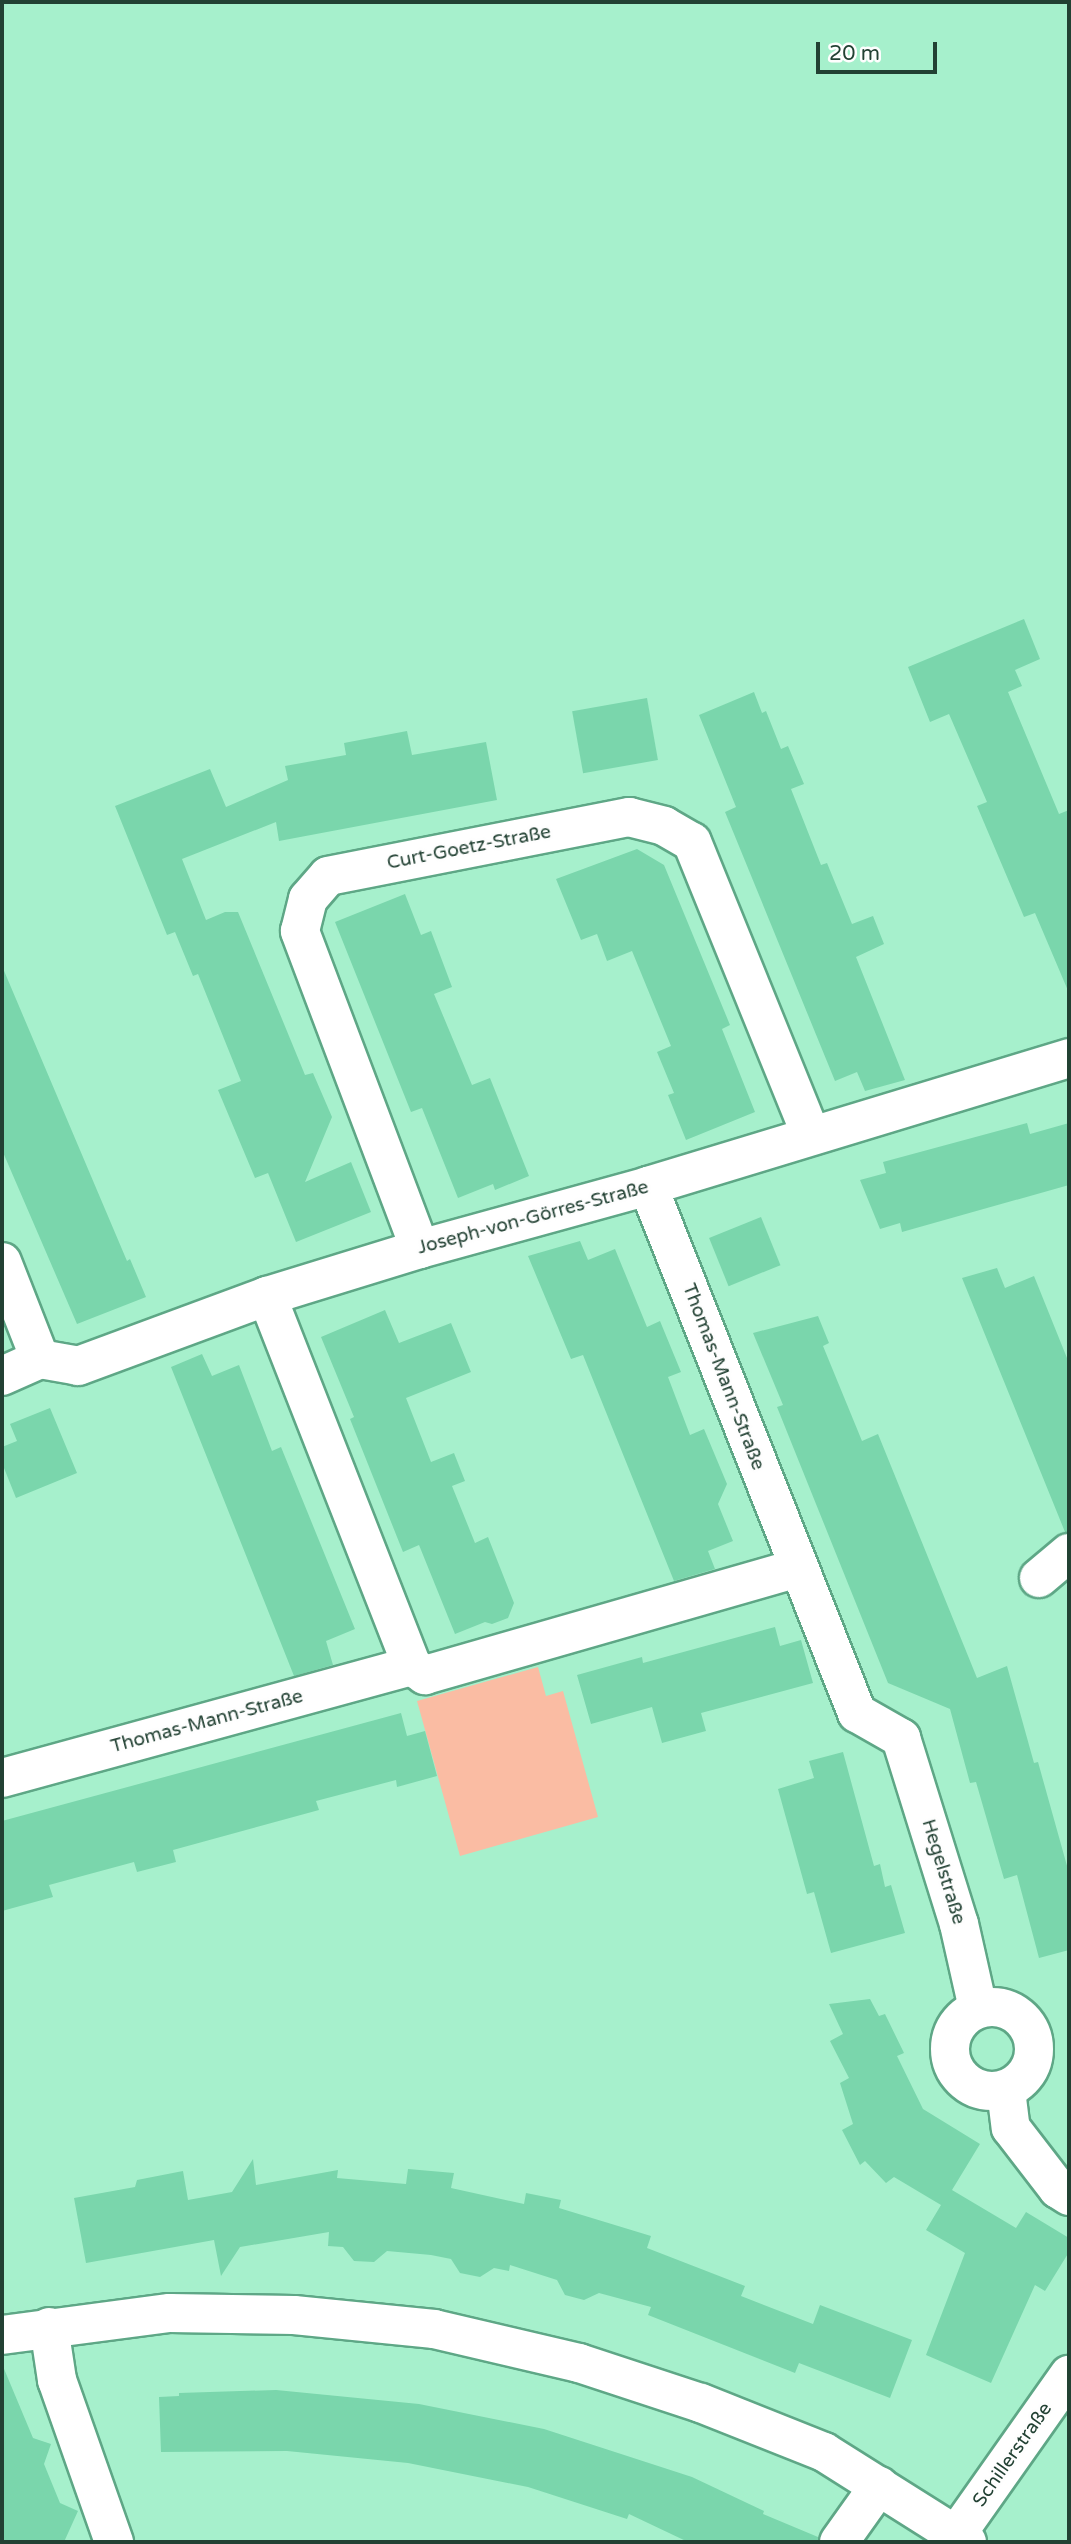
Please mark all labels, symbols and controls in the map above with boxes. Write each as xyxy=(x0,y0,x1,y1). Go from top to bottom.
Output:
scale bar xyxy=(819,28,940,72)
text: 20 m xyxy=(829,41,880,66)
street label: Curt-Goetz-Straße xyxy=(385,821,553,875)
street label: Joseph-von-Görres-Straße xyxy=(415,1176,651,1260)
street label: Thomas-Mann-Straße xyxy=(677,1281,769,1473)
street label: Thomas-Mann-Straße xyxy=(108,1685,306,1759)
street label: Hegelstraße xyxy=(916,1817,970,1927)
street label: Schillerstraße xyxy=(969,2398,1057,2512)

